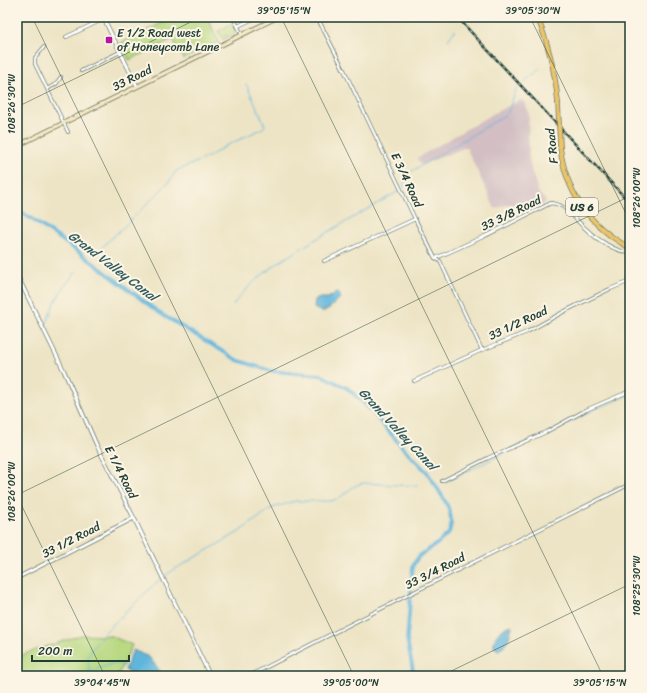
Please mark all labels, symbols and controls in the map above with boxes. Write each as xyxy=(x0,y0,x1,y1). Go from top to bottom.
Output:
text: 39°05'15"N xyxy=(257,2,311,20)
text: 39°05'30"N xyxy=(506,2,561,20)
place label: E 1/2 Road west of Honeycomb Lane xyxy=(117,22,219,58)
marker: E 1/2 Road west of Honeycomb Lane xyxy=(104,35,114,45)
street label: 33 Road xyxy=(108,58,157,97)
text: 108°26'30"W xyxy=(3,74,21,134)
street label: F Road xyxy=(539,126,565,165)
street label: E 3/4 Road xyxy=(385,149,430,213)
text: 108°26'00"W xyxy=(628,167,646,228)
street label: 33 3/8 Road xyxy=(477,188,547,237)
road number: US 6 xyxy=(566,198,598,216)
water label: Grand Valley Canal xyxy=(63,225,165,309)
street label: 33 1/2 Road xyxy=(485,299,553,346)
water label: Grand Valley Canal xyxy=(353,382,445,478)
street label: E 1/4 Road xyxy=(98,442,145,504)
text: 108°26'00"W xyxy=(3,461,21,522)
street label: 33 1/2 Road xyxy=(38,515,106,564)
street label: 33 3/4 Road xyxy=(401,546,471,596)
text: 108°25'30"W xyxy=(628,556,646,616)
scale bar xyxy=(32,637,129,663)
text: 200 m xyxy=(38,640,72,662)
text: 39°04'45"N xyxy=(74,674,130,692)
text: 39°05'00"N xyxy=(323,674,379,692)
text: 39°05'15"N xyxy=(573,674,627,692)

